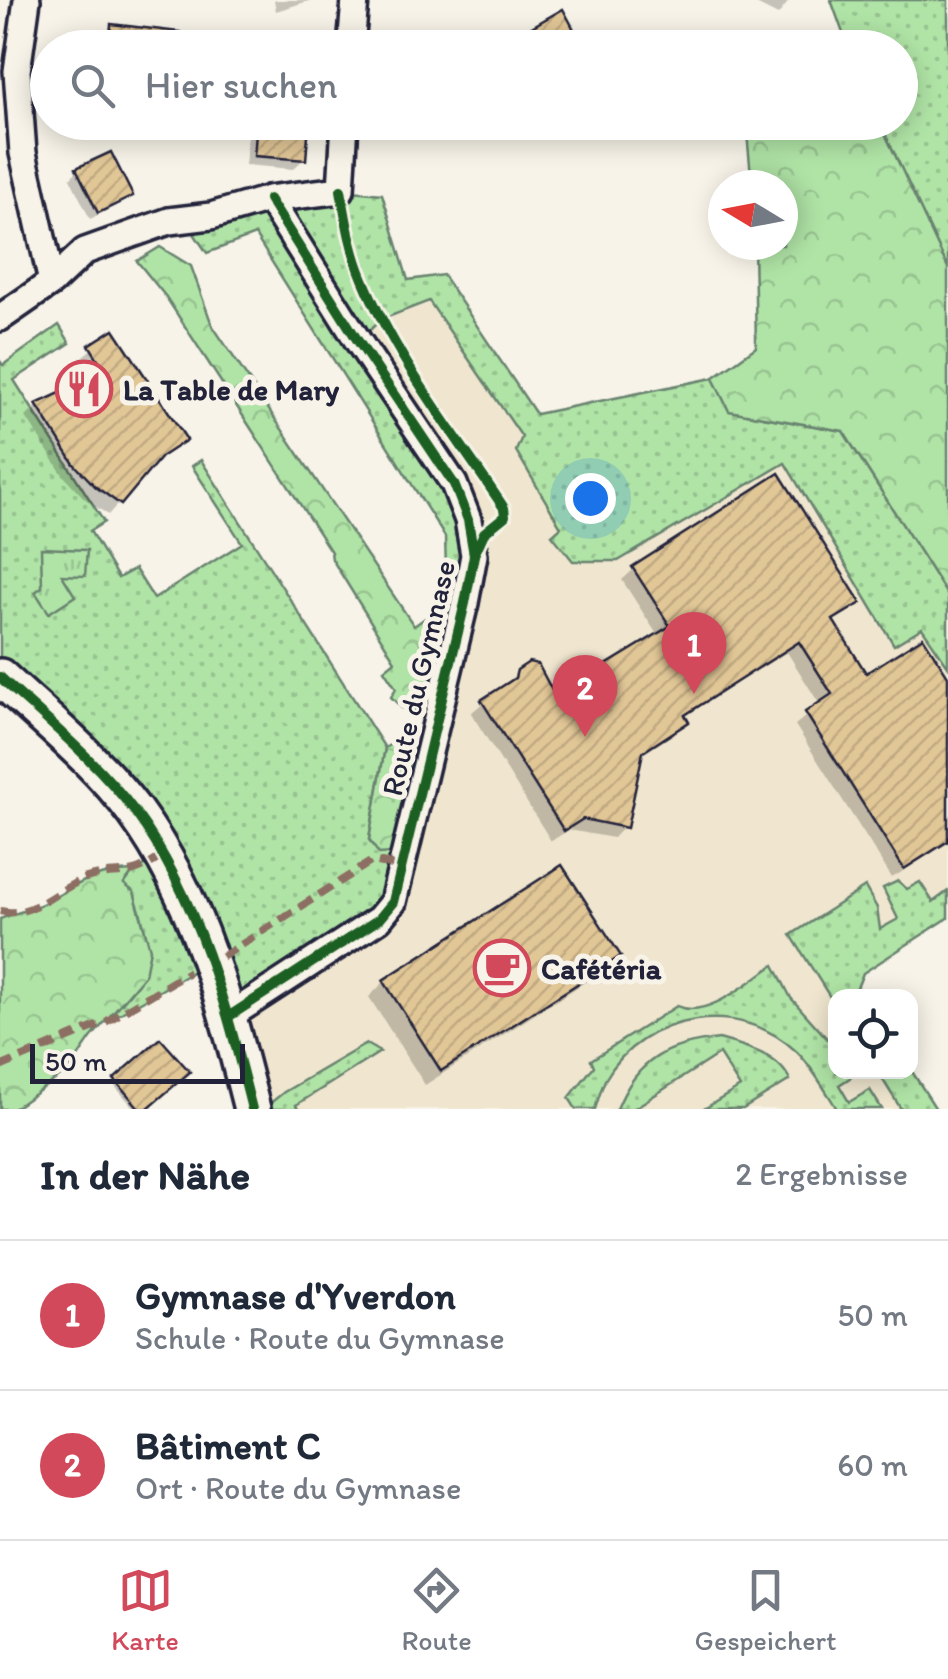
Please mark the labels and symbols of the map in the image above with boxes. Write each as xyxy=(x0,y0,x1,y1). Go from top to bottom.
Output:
north arrow xyxy=(708,170,798,260)
restaurant icon: La Table de Mary xyxy=(54,359,114,419)
place label: La Table de Mary xyxy=(123,371,340,408)
your location xyxy=(565,473,616,524)
street label: Route du Gymnase xyxy=(373,557,463,799)
pin: 1 xyxy=(662,612,726,694)
pin: 2 xyxy=(552,654,618,737)
cafe icon: Cafétéria xyxy=(472,938,532,998)
place label: Cafétéria xyxy=(541,950,662,987)
scale bar xyxy=(30,1039,245,1084)

